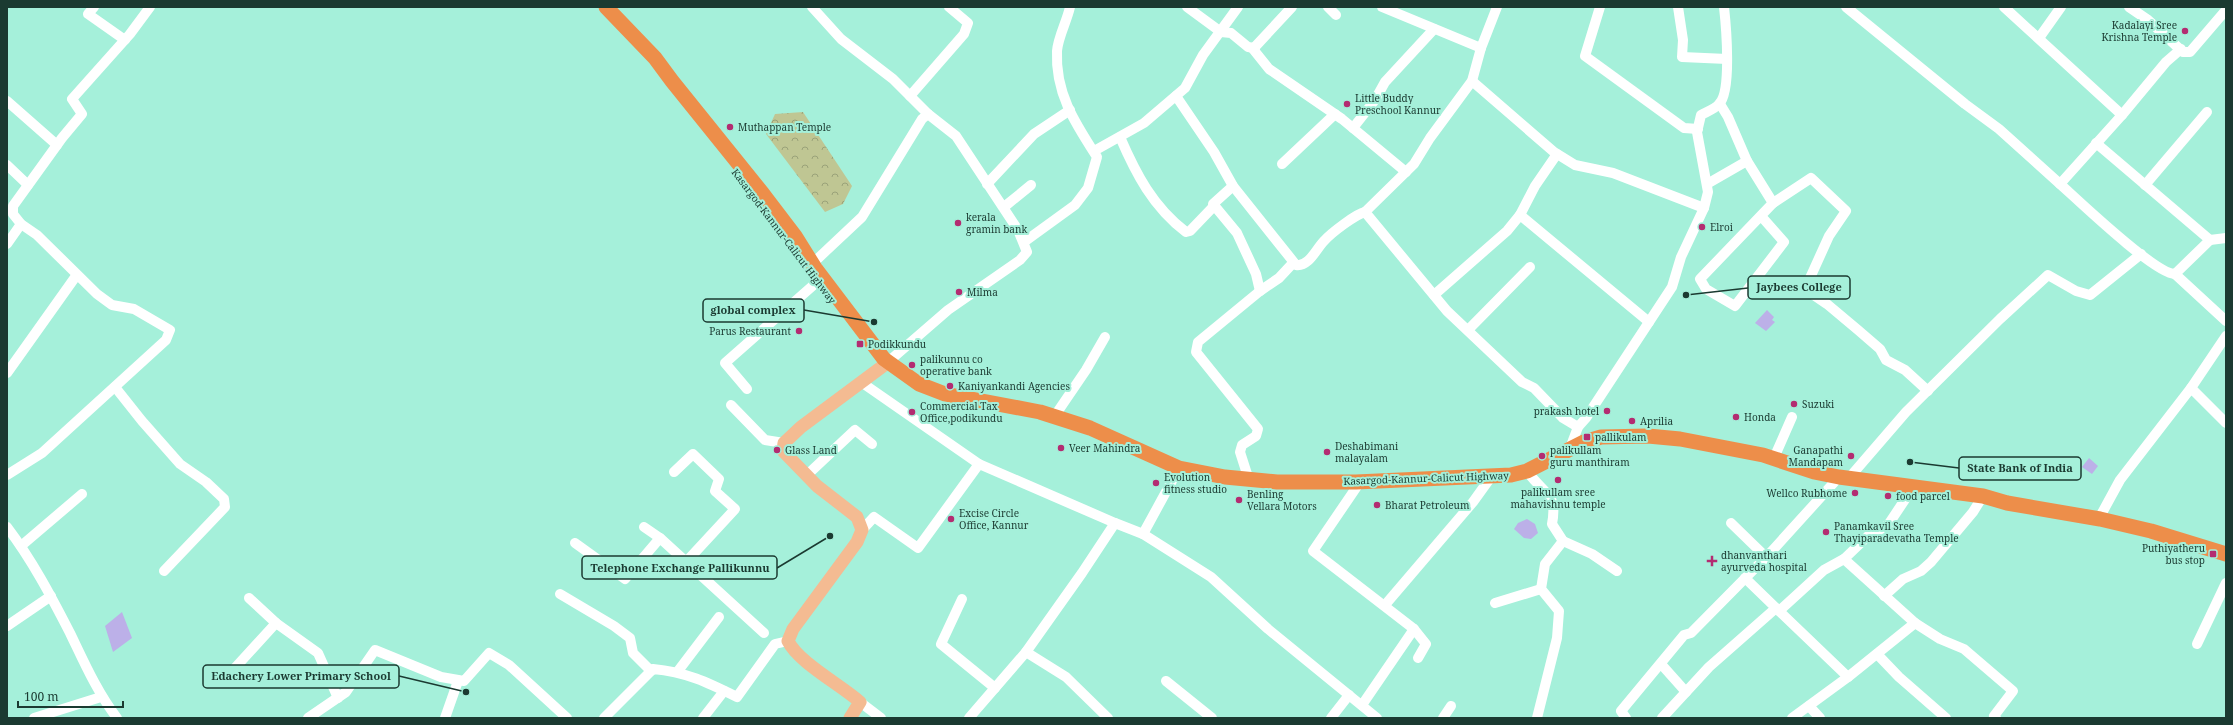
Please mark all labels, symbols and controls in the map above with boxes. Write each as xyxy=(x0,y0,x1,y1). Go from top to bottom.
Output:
place label: Kadalayi Sree Krishna Temple xyxy=(2102,18,2177,44)
marker: Kadalayi Sree Krishna Temple xyxy=(2180,26,2190,36)
place label: Little Buddy Preschool Kannur xyxy=(1355,91,1441,117)
marker: Little Buddy Preschool Kannur xyxy=(1342,99,1352,109)
place label: Muthappan Temple xyxy=(738,120,831,134)
marker: Muthappan Temple xyxy=(725,122,735,132)
street label: Kasargod-Kannur-Calicut Highway xyxy=(729,166,840,307)
place label: kerala gramin bank xyxy=(966,210,1027,236)
marker: kerala gramin bank xyxy=(953,218,963,228)
place label: Elroi xyxy=(1710,220,1734,234)
marker: Elroi xyxy=(1697,222,1707,232)
callout: Jaybees College xyxy=(1748,276,1850,299)
text: Jaybees College xyxy=(1755,279,1842,294)
place label: Milma xyxy=(967,285,998,299)
marker: Milma xyxy=(954,287,964,297)
callout: global complex xyxy=(703,299,804,322)
text: global complex xyxy=(710,302,796,317)
place label: Parus Restaurant xyxy=(709,324,791,338)
marker: Parus Restaurant xyxy=(794,326,804,336)
place label: Podikkundu xyxy=(868,337,927,351)
marker: Podikkundu xyxy=(855,339,865,349)
place label: palikunnu co operative bank xyxy=(920,352,992,378)
marker: palikunnu co operative bank xyxy=(907,360,917,370)
place label: Kaniyankandi Agencies xyxy=(958,379,1070,393)
marker: Kaniyankandi Agencies xyxy=(945,381,955,391)
place label: Suzuki xyxy=(1802,397,1835,411)
place label: Commercial Tax Office,podikundu xyxy=(920,399,1003,425)
marker: Suzuki xyxy=(1789,399,1799,409)
place label: prakash hotel xyxy=(1534,404,1599,418)
marker: prakash hotel xyxy=(1602,406,1612,416)
marker: Commercial Tax Office,podikundu xyxy=(907,407,917,417)
place label: Honda xyxy=(1744,410,1776,424)
marker: Honda xyxy=(1731,412,1741,422)
place label: Aprilia xyxy=(1640,414,1673,428)
marker: Aprilia xyxy=(1627,416,1637,426)
place label: pallikulam xyxy=(1595,430,1647,444)
marker: pallikulam xyxy=(1582,432,1592,442)
place label: Deshabimani malayalam xyxy=(1335,439,1399,465)
place label: Veer Mahindra xyxy=(1069,441,1141,455)
place label: Glass Land xyxy=(785,443,837,457)
marker: Veer Mahindra xyxy=(1056,443,1066,453)
place label: palikullam guru manthiram xyxy=(1550,443,1630,469)
place label: Ganapathi Mandapam xyxy=(1789,443,1844,469)
marker: Glass Land xyxy=(772,445,782,455)
marker: Deshabimani malayalam xyxy=(1322,447,1332,457)
marker: palikullam guru manthiram xyxy=(1537,451,1547,461)
marker: Ganapathi Mandapam xyxy=(1846,451,1856,461)
callout: State Bank of India xyxy=(1959,457,2081,480)
text: State Bank of India xyxy=(1967,460,2073,475)
street label: Kasargod-Kannur-Calicut Highway xyxy=(1343,468,1509,488)
place label: Evolution fitness studio xyxy=(1164,470,1227,496)
marker: palikullam sree mahavishnu temple xyxy=(1553,475,1563,485)
marker: Evolution fitness studio xyxy=(1151,478,1161,488)
place label: palikullam sree mahavishnu temple xyxy=(1510,485,1606,511)
place label: Wellco Rubhome xyxy=(1766,486,1847,500)
place label: Benling Vellara Motors xyxy=(1247,487,1317,513)
marker: Wellco Rubhome xyxy=(1850,488,1860,498)
place label: food parcel xyxy=(1896,489,1950,503)
marker: food parcel xyxy=(1883,491,1893,501)
marker: Benling Vellara Motors xyxy=(1234,495,1244,505)
place label: Bharat Petroleum xyxy=(1385,498,1470,512)
marker: Bharat Petroleum xyxy=(1372,500,1382,510)
place label: Excise Circle Office, Kannur xyxy=(959,506,1029,532)
marker: Excise Circle Office, Kannur xyxy=(946,514,956,524)
place label: Panamkavil Sree Thayiparadevatha Temple xyxy=(1834,519,1959,545)
marker: Panamkavil Sree Thayiparadevatha Temple xyxy=(1821,527,1831,537)
place label: Puthiyatheru bus stop xyxy=(2142,541,2206,567)
place label: dhanvanthari ayurveda hospital xyxy=(1721,548,1807,574)
marker: Puthiyatheru bus stop xyxy=(2208,549,2218,559)
marker: dhanvanthari ayurveda hospital xyxy=(1706,555,1718,567)
callout: Telephone Exchange Pallikunnu xyxy=(582,556,777,579)
text: Telephone Exchange Pallikunnu xyxy=(590,560,770,575)
callout: Edachery Lower Primary School xyxy=(203,665,399,688)
text: Edachery Lower Primary School xyxy=(211,668,391,683)
scale bar xyxy=(18,683,123,709)
text: 100 m xyxy=(24,688,59,705)

